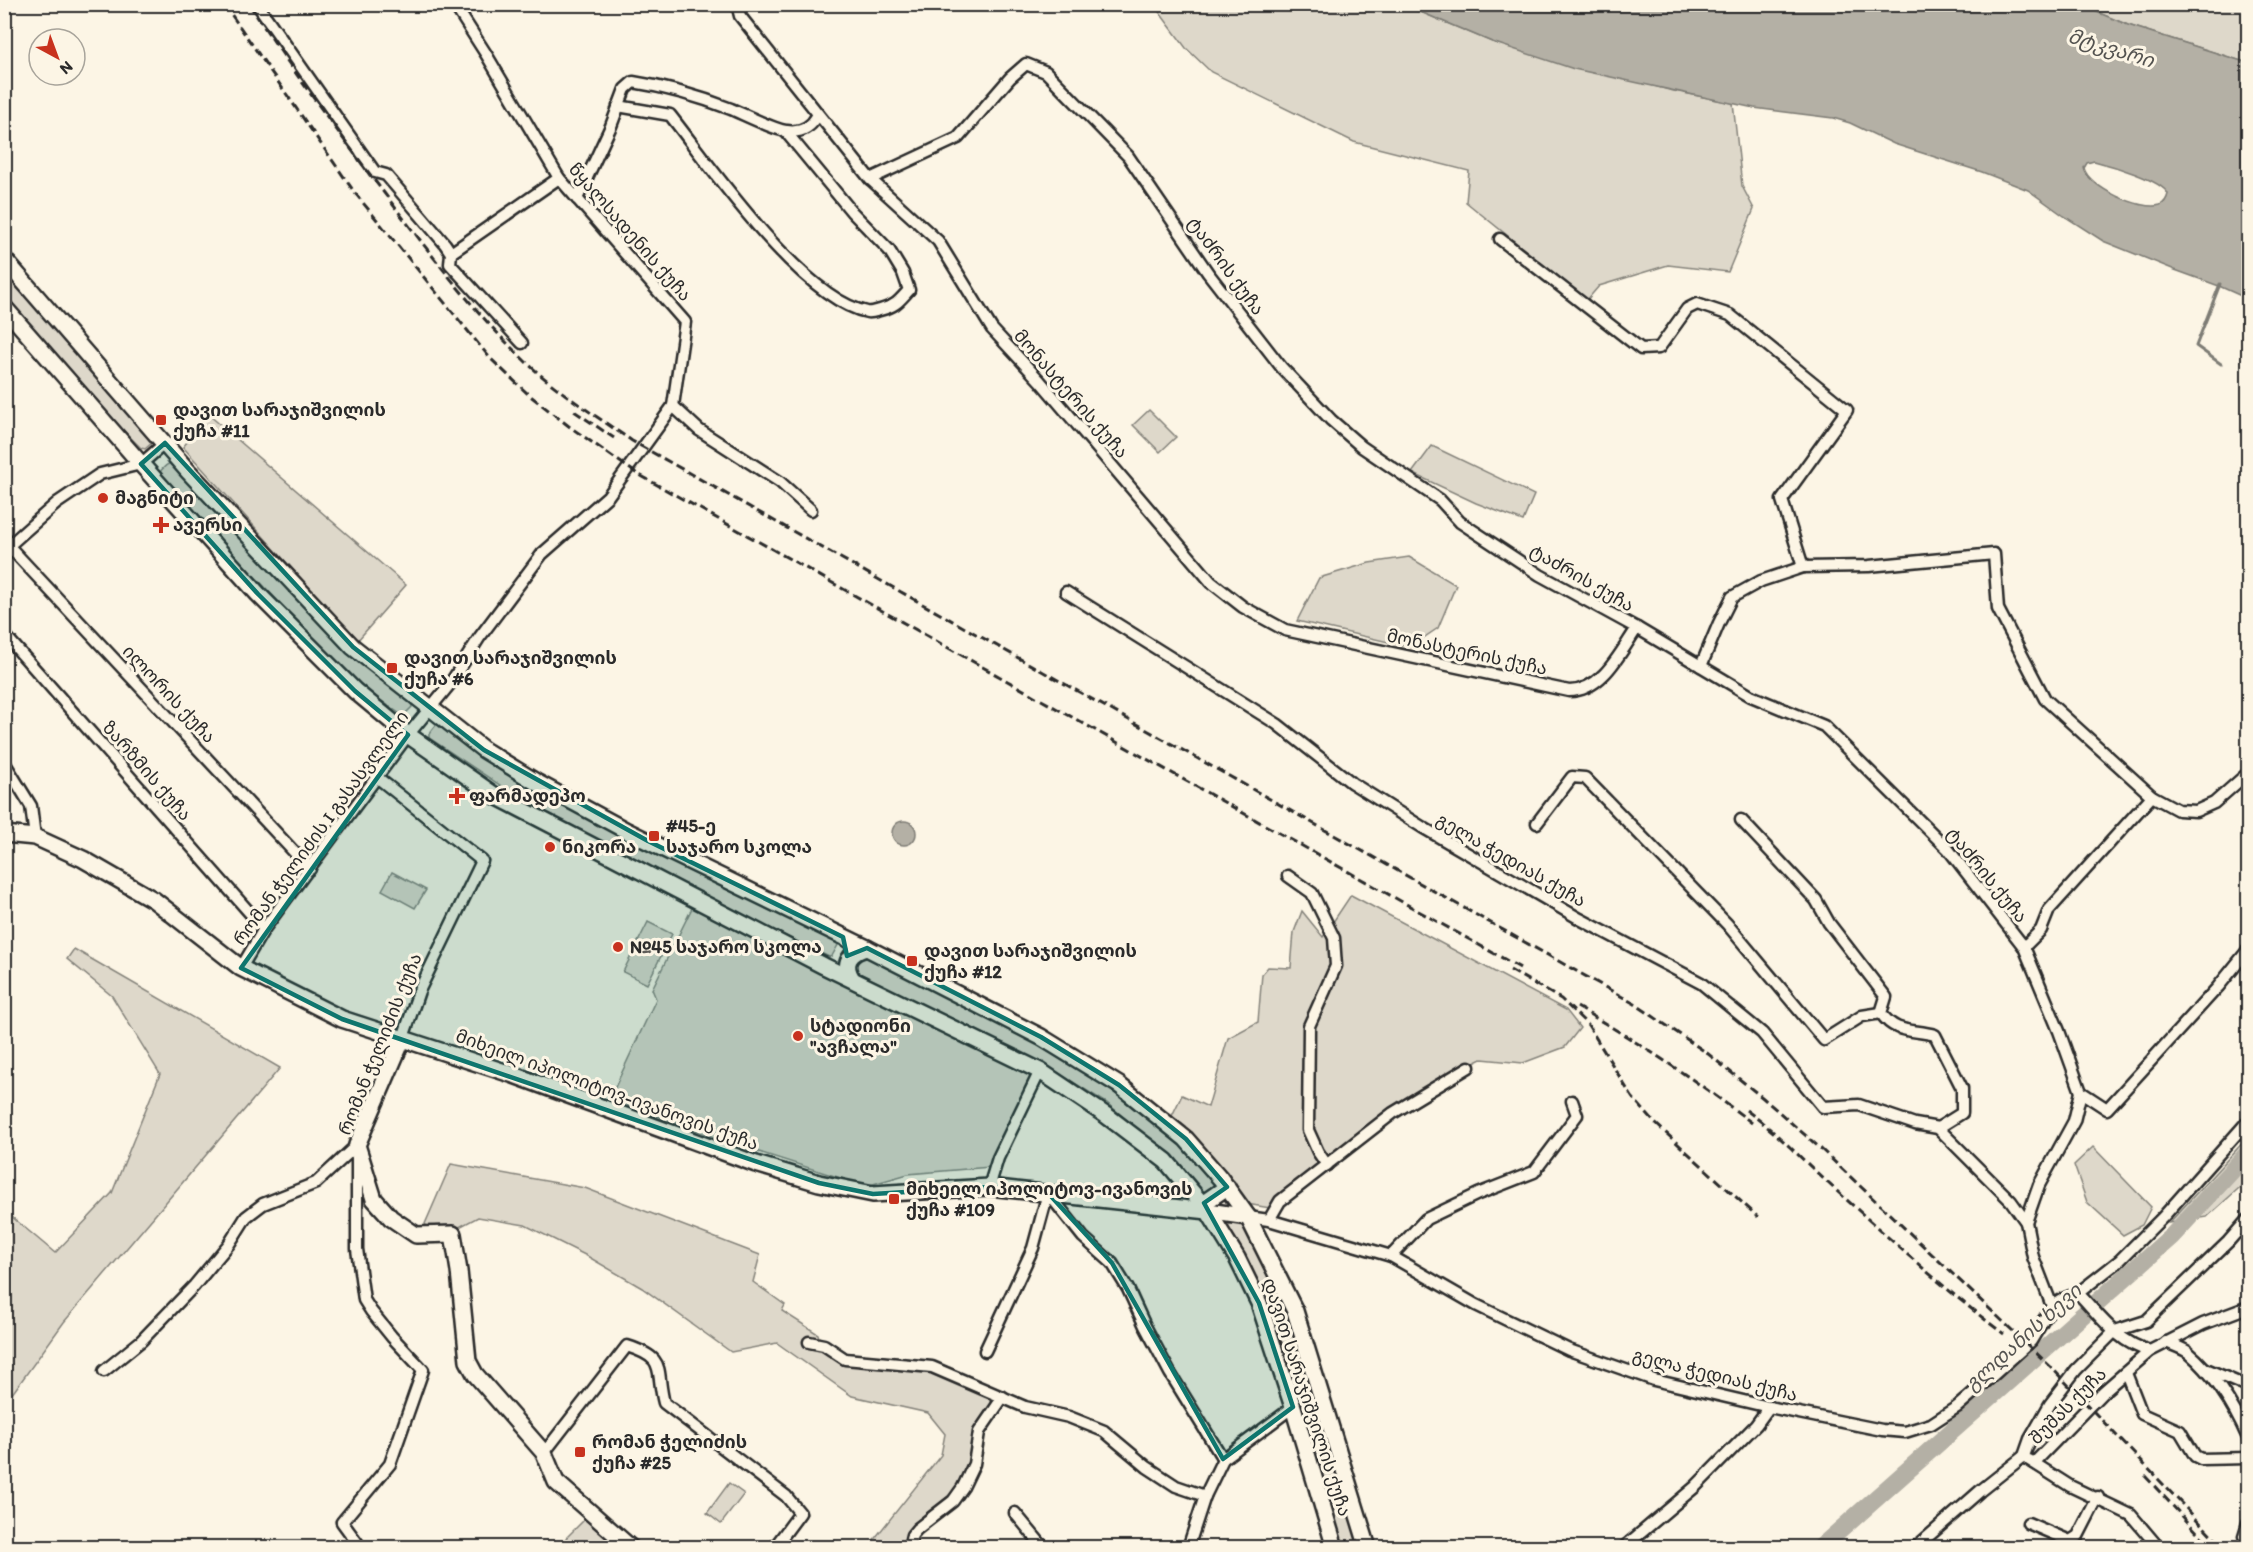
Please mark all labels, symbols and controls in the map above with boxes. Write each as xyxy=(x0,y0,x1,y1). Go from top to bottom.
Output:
water label: მტკვარი xyxy=(2065,24,2158,73)
north arrow xyxy=(27,27,87,87)
text: N xyxy=(56,57,77,79)
street label: წყალსადენის ქუჩა xyxy=(564,158,696,306)
street label: ტაძრის ქუჩა xyxy=(1183,212,1269,320)
street label: მონასტერის ქუჩა xyxy=(1009,325,1133,463)
place label: დავით სარაჯიშვილის ქუჩა #11 xyxy=(173,399,386,442)
marker: დავით სარაჯიშვილის ქუჩა #11 xyxy=(154,413,168,427)
place label: მაგნიტი xyxy=(115,487,194,509)
marker: მაგნიტი xyxy=(96,491,110,505)
place label: ავერსი xyxy=(173,514,243,536)
marker: ავერსი xyxy=(154,518,168,532)
street label: ტაძრის ქუჩა xyxy=(1526,539,1638,617)
street label: მონასტერის ქუჩა xyxy=(1385,624,1549,680)
street label: ილორის ქუჩა xyxy=(118,640,220,748)
place label: დავით სარაჯიშვილის ქუჩა #6 xyxy=(404,647,617,690)
marker: დავით სარაჯიშვილის ქუჩა #6 xyxy=(385,661,399,675)
street label: რომან ჭელიძის I გასასვლელი xyxy=(229,706,413,950)
street label: ზარზმის ქუჩა xyxy=(98,717,196,825)
place label: ფარმადეპო xyxy=(469,785,586,807)
marker: ფარმადეპო xyxy=(450,789,464,803)
street label: გელა ჭედიას ქუჩა xyxy=(1432,808,1590,912)
place label: #45-ე საჯარო სკოლა xyxy=(665,815,812,858)
street label: ტაძრის ქუჩა xyxy=(1942,823,2032,927)
marker: #45-ე საჯარო სკოლა xyxy=(647,829,661,843)
place label: ნიკორა xyxy=(562,836,636,858)
marker: ნიკორა xyxy=(543,840,557,854)
place label: №45 საჯარო სკოლა xyxy=(630,936,822,958)
marker: №45 საჯარო სკოლა xyxy=(611,940,625,954)
place label: დავით სარაჯიშვილის ქუჩა #12 xyxy=(924,940,1137,983)
street label: რომან ჭელიძის ქუჩა xyxy=(333,950,427,1138)
marker: დავით სარაჯიშვილის ქუჩა #12 xyxy=(905,954,919,968)
place label: სტადიონი "ავჩალა" xyxy=(810,1015,911,1058)
street label: მიხეილ იპოლიტოვ-ივანოვის ქუჩა xyxy=(453,1025,761,1155)
marker: სტადიონი "ავჩალა" xyxy=(791,1029,805,1043)
place label: მიხეილ იპოლიტოვ-ივანოვის ქუჩა #109 xyxy=(906,1178,1193,1221)
marker: მიხეილ იპოლიტოვ-ივანოვის ქუჩა #109 xyxy=(887,1192,901,1206)
street label: დავით სარაჯიშვილის ქუჩა xyxy=(1258,1275,1356,1519)
water label: გლდანის ხევი xyxy=(1960,1277,2087,1396)
street label: გელა ჭედიას ქუჩა xyxy=(1630,1344,1800,1406)
street label: შუშას ქუჩა xyxy=(2025,1363,2111,1449)
place label: რომან ჭელიძის ქუჩა #25 xyxy=(592,1431,747,1474)
marker: რომან ჭელიძის ქუჩა #25 xyxy=(573,1445,587,1459)

